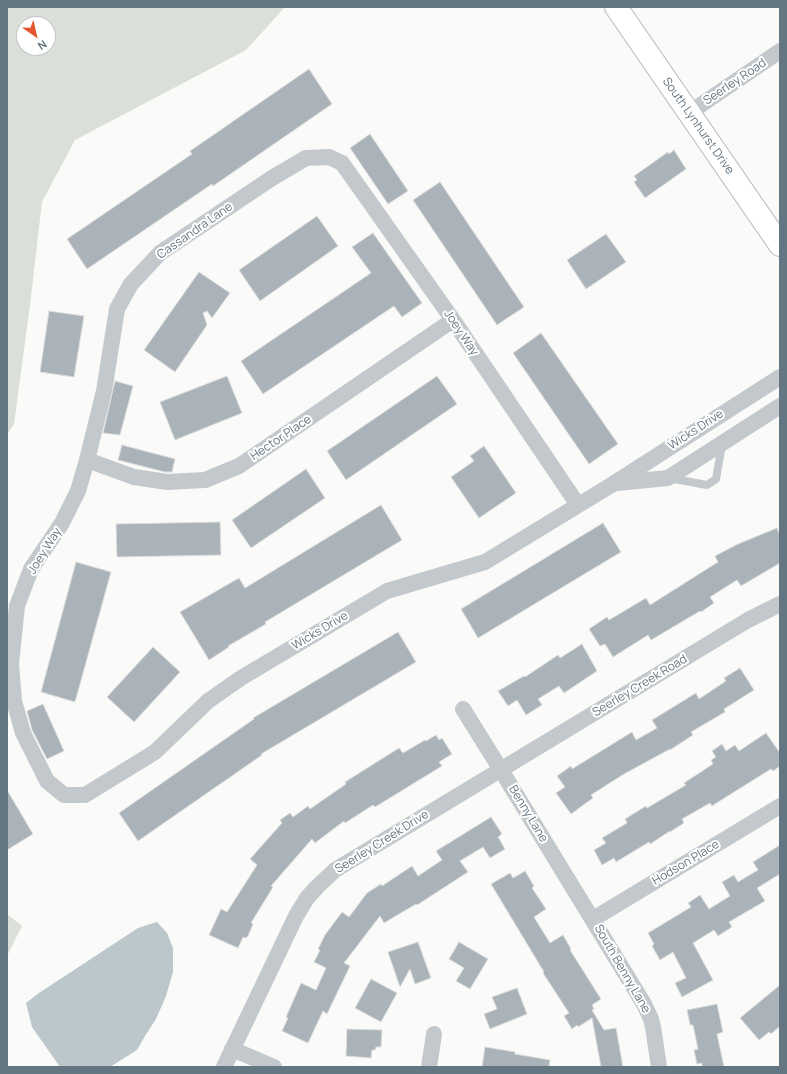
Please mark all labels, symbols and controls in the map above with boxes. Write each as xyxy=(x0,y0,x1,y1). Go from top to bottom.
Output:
north arrow xyxy=(16,16,56,56)
text: N xyxy=(35,37,50,54)
street label: Seerley Road xyxy=(701,56,769,108)
street label: South Lynhurst Drive xyxy=(659,75,737,177)
street label: Cassandra Lane xyxy=(155,200,235,262)
street label: Joey Way xyxy=(441,308,481,358)
street label: Wicks Drive xyxy=(666,407,726,453)
street label: Hector Place xyxy=(248,412,314,464)
street label: Joey Way xyxy=(25,525,65,577)
street label: Wicks Drive xyxy=(289,609,351,653)
street label: Seerley Creek Road xyxy=(590,652,690,720)
street label: Benny Lane xyxy=(505,783,551,845)
street label: Seerley Creek Drive xyxy=(333,807,431,877)
street label: Hodson Place xyxy=(650,837,722,889)
street label: South Benny Lane xyxy=(591,922,653,1016)

